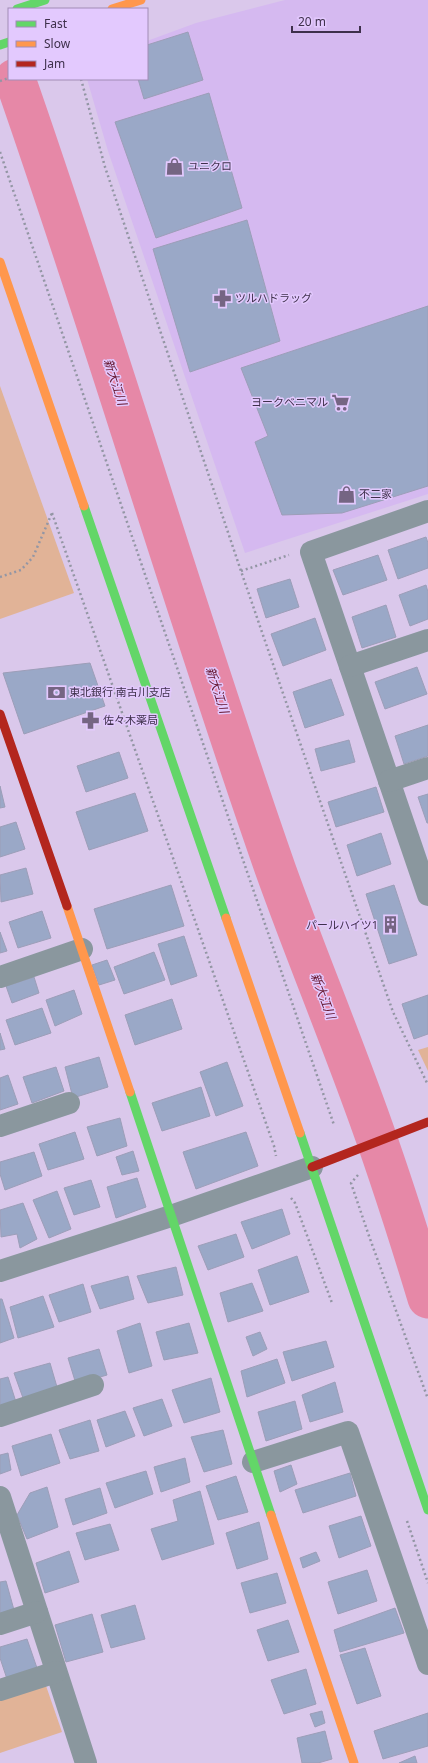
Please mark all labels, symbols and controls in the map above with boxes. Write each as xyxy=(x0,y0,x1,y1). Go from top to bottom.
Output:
legend xyxy=(8,8,148,80)
scale bar xyxy=(292,8,360,34)
text: 20 m xyxy=(298,13,326,30)
text: Fast xyxy=(44,15,68,32)
text: Slow xyxy=(44,35,71,52)
text: Jam xyxy=(43,55,65,72)
shop icon: ユニクロ xyxy=(165,156,185,176)
place label: ユニクロ xyxy=(188,158,232,173)
pharmacy icon: ツルハドラッグ xyxy=(212,288,232,308)
place label: ツルハドラッグ xyxy=(235,290,312,305)
water label: 新大江川 xyxy=(100,356,132,409)
supermarket icon: ヨークベニマル xyxy=(331,392,351,412)
place label: ヨークベニマル xyxy=(251,394,328,409)
shop icon: 不二家 xyxy=(336,484,356,504)
place label: 不二家 xyxy=(359,486,392,501)
water label: 新大江川 xyxy=(202,664,234,717)
bank icon: 東北銀行 南古川支店 xyxy=(46,682,66,702)
place label: 東北銀行 南古川支店 xyxy=(69,684,171,699)
pharmacy icon: 佐々木薬局 xyxy=(80,710,100,730)
place label: 佐々木薬局 xyxy=(103,712,158,727)
building icon: パールハイツ1 xyxy=(381,915,401,935)
place label: パールハイツ1 xyxy=(306,917,378,932)
water label: 新大江川 xyxy=(307,970,341,1023)

